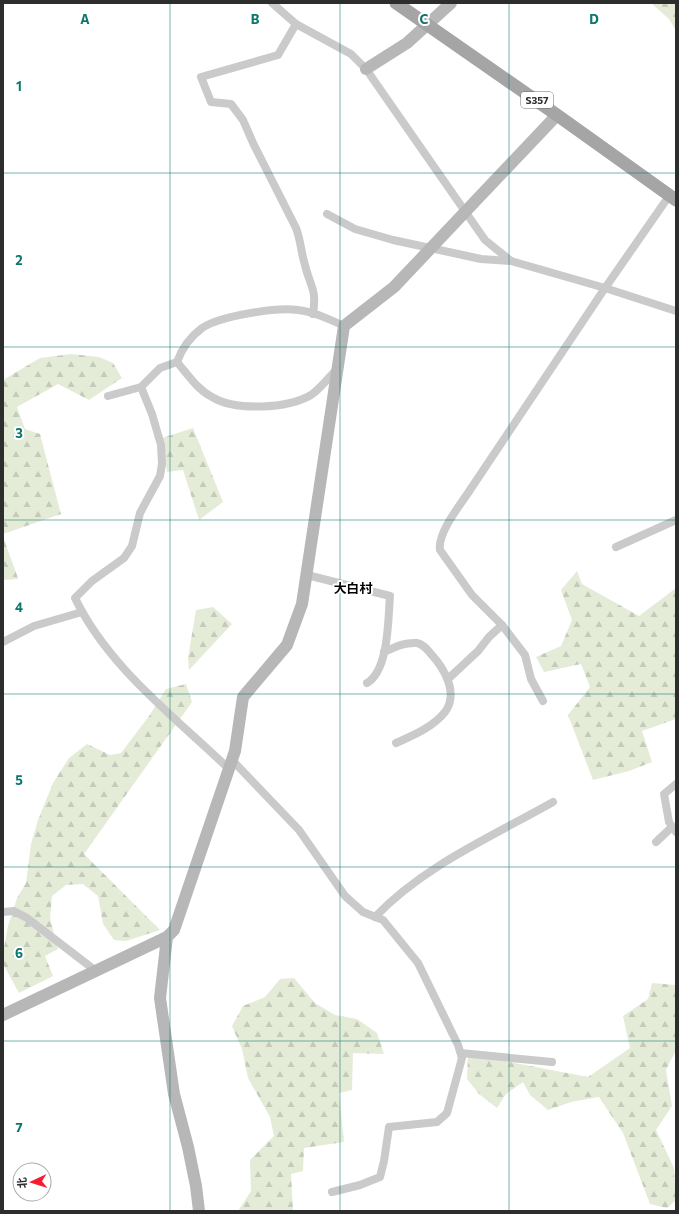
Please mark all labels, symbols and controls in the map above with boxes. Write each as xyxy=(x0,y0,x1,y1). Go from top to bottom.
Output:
text: A xyxy=(80,11,90,27)
text: B xyxy=(251,11,260,27)
text: C xyxy=(420,11,429,27)
text: D xyxy=(589,11,599,27)
text: 1 xyxy=(16,78,22,94)
road number: S357 xyxy=(521,92,553,108)
text: 2 xyxy=(15,252,23,268)
text: 3 xyxy=(15,425,23,441)
district label: 大白村 xyxy=(333,580,373,596)
text: 4 xyxy=(15,599,23,615)
text: 5 xyxy=(15,772,23,788)
text: 6 xyxy=(15,945,23,961)
text: 7 xyxy=(15,1119,23,1135)
north arrow xyxy=(12,1162,52,1202)
text: 北 xyxy=(15,1177,28,1189)

